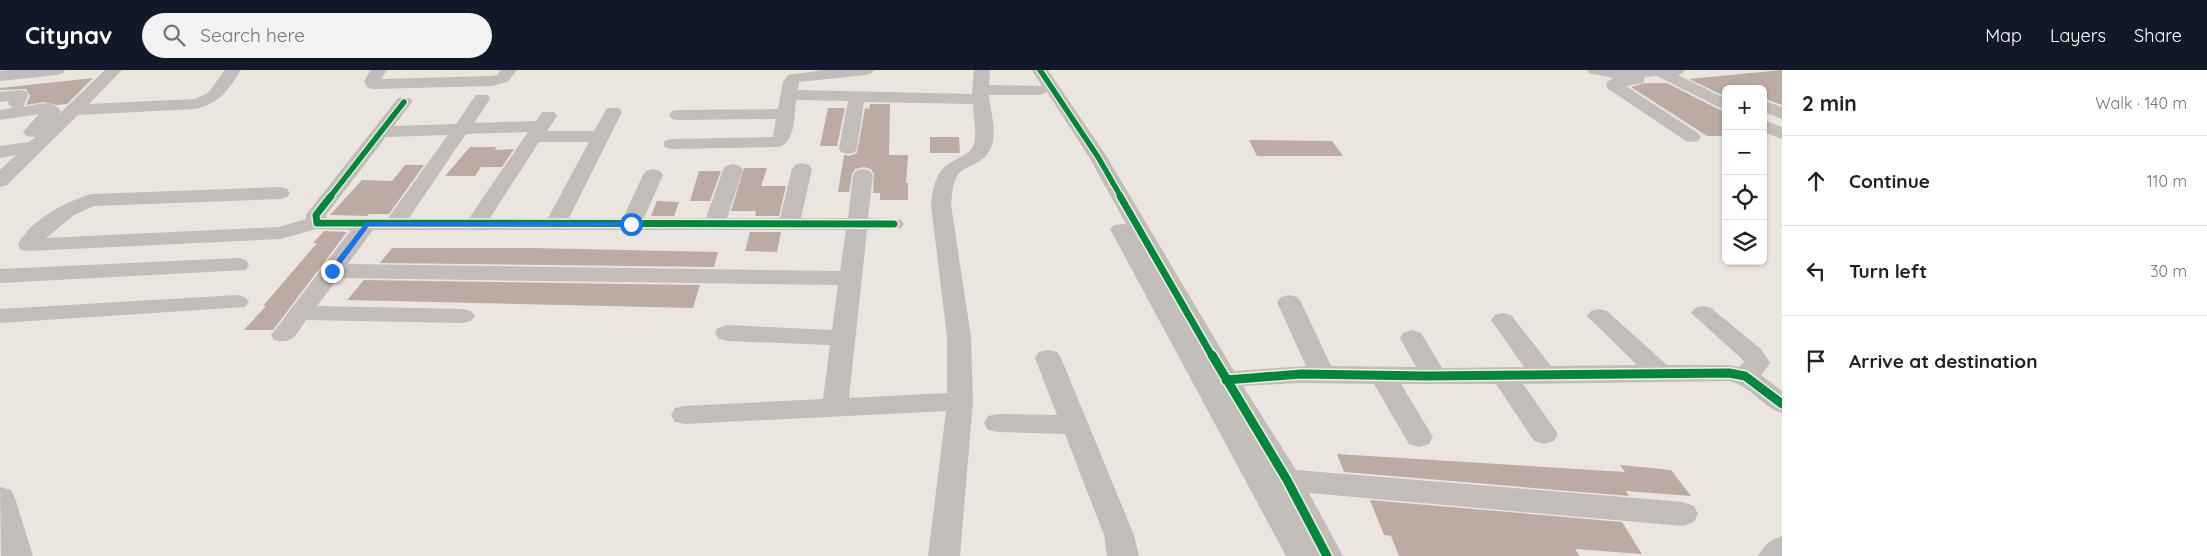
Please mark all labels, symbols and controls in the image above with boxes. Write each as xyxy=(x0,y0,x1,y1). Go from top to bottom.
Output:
search box xyxy=(142,13,492,58)
text: Citynav xyxy=(25,20,112,50)
icon: search xyxy=(160,21,188,49)
text: Search here xyxy=(200,23,305,47)
text: Map xyxy=(1985,24,2022,47)
text: Layers xyxy=(2050,24,2106,47)
text: Share xyxy=(2134,24,2182,47)
map controls xyxy=(1722,85,1767,265)
button: + xyxy=(1722,85,1767,130)
text: 2 min xyxy=(1802,90,1857,116)
text: Walk · 140 m xyxy=(2095,93,2187,113)
button: − xyxy=(1722,130,1767,175)
icon: ahead xyxy=(1802,167,1830,195)
text: Continue xyxy=(1849,169,1930,193)
text: 110 m xyxy=(2147,171,2187,191)
button: locate xyxy=(1722,175,1767,220)
route start xyxy=(620,213,643,236)
button: layers xyxy=(1722,220,1767,265)
icon: left xyxy=(1802,257,1830,285)
text: Turn left xyxy=(1849,259,1927,283)
route end xyxy=(321,260,344,283)
text: 30 m xyxy=(2150,261,2187,281)
icon: arrive xyxy=(1802,347,1830,375)
text: Arrive at destination xyxy=(1849,349,2038,373)

